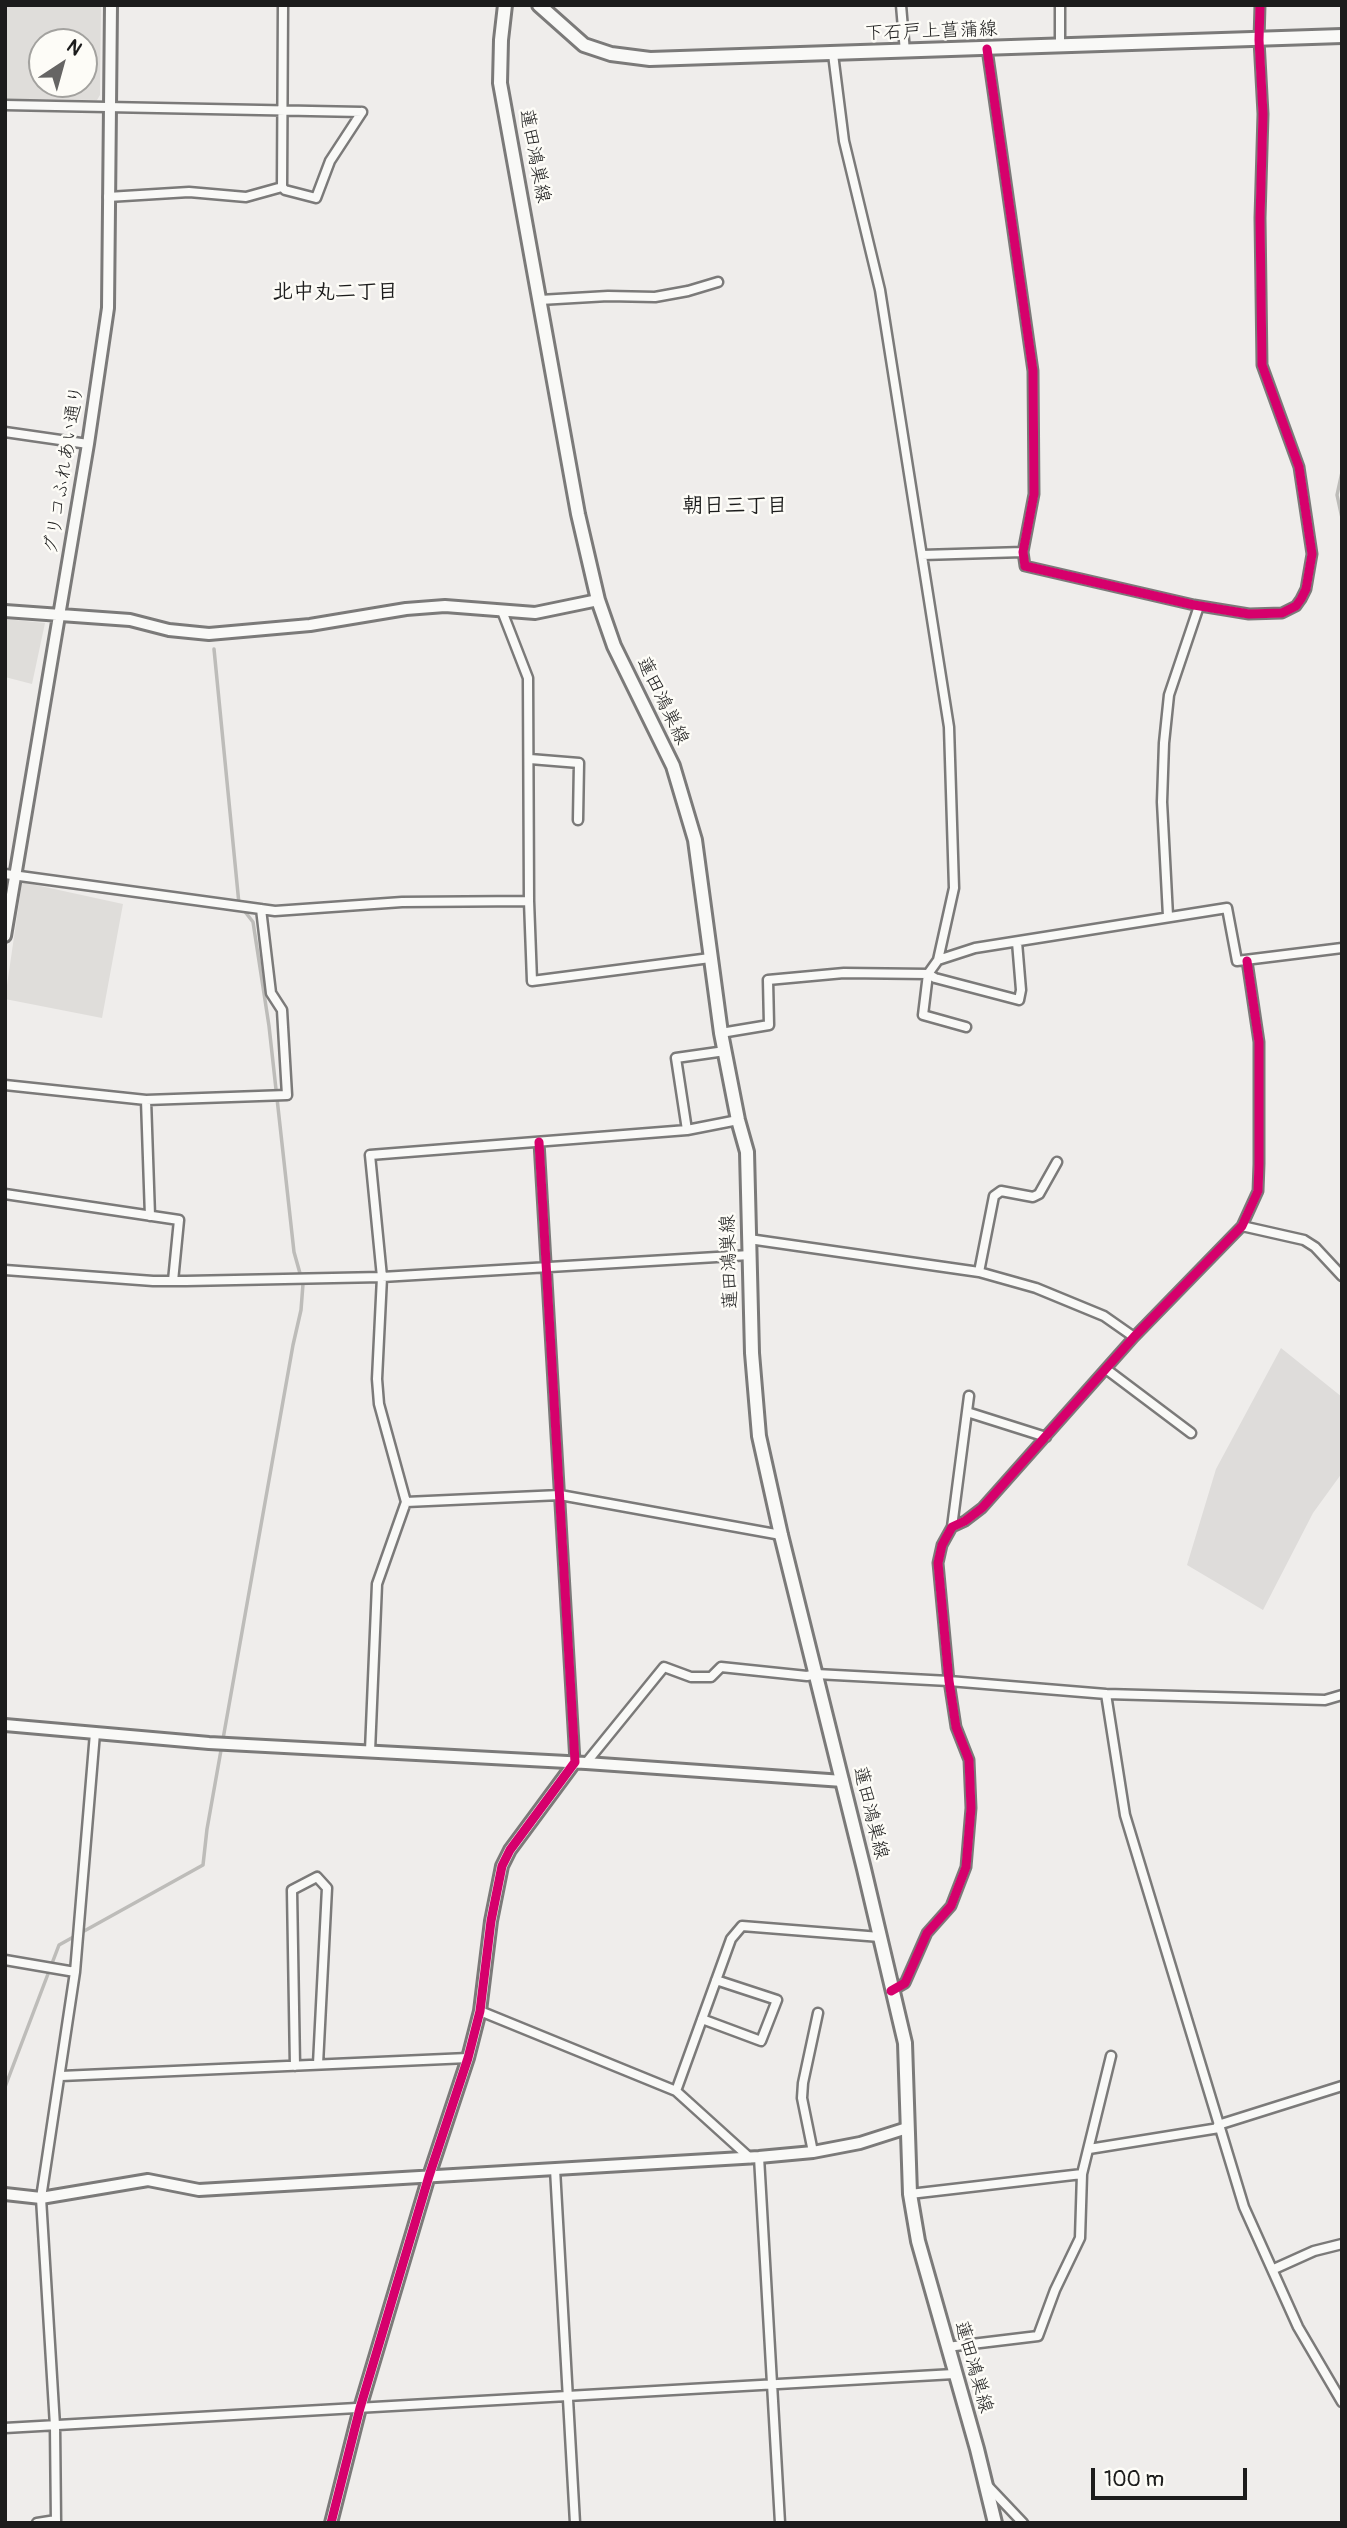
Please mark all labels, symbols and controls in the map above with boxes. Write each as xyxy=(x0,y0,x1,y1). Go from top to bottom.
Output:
street label: 下石戸上菖蒲線 xyxy=(864,18,998,46)
north arrow xyxy=(28,28,98,98)
text: N xyxy=(62,34,86,61)
street label: 蓮田鴻巣線 xyxy=(514,107,554,205)
district label: 北中丸二丁目 xyxy=(272,280,398,306)
street label: グリコふれあい通り xyxy=(40,384,90,556)
district label: 朝日三丁目 xyxy=(683,494,787,520)
street label: 蓮田鴻巣線 xyxy=(631,653,693,749)
street label: 蓮田鴻巣線 xyxy=(717,1214,743,1310)
street label: 蓮田鴻巣線 xyxy=(847,1764,893,1862)
street label: 蓮田鴻巣線 xyxy=(949,2318,997,2416)
scale bar xyxy=(1095,2454,1251,2498)
text: 100 m xyxy=(1104,2466,1164,2493)

